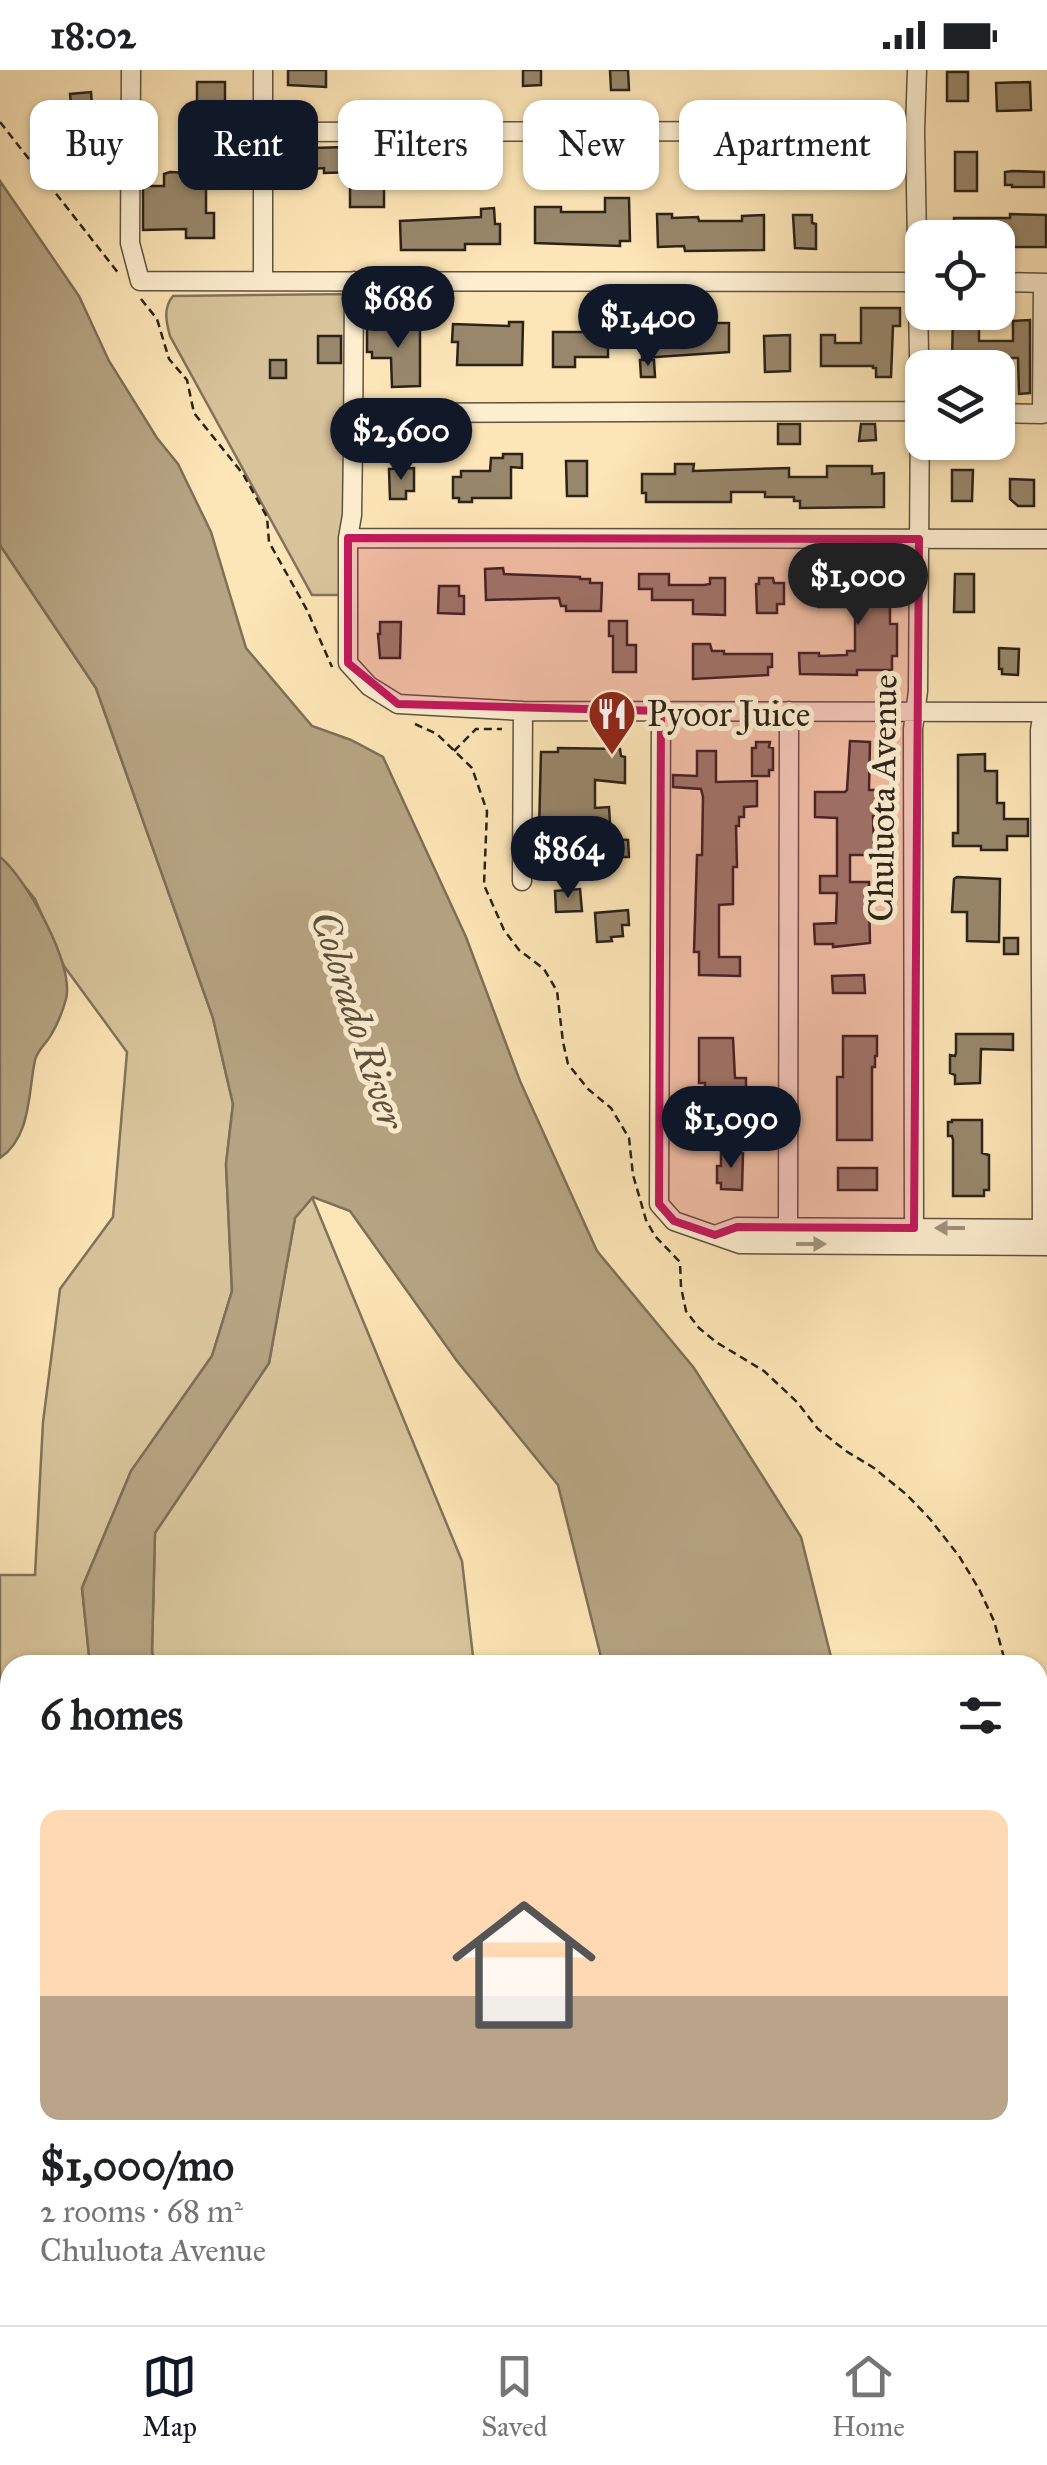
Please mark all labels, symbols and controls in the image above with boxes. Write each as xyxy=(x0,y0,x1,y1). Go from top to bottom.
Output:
text: 18:02 xyxy=(50,12,136,58)
chip: Buy xyxy=(30,100,158,190)
chip: Rent xyxy=(178,100,318,190)
chip: Filters xyxy=(338,100,503,190)
chip: New xyxy=(523,100,659,190)
chip: Apartment xyxy=(679,100,906,190)
map controls xyxy=(905,220,1015,460)
button: locate xyxy=(905,220,1015,330)
pin: $686 xyxy=(339,266,457,351)
text: $686 xyxy=(363,279,433,318)
pin: $1,400 xyxy=(567,284,729,369)
text: $1,400 xyxy=(600,297,696,336)
button: layers xyxy=(905,350,1015,460)
pin: $2,600 xyxy=(320,398,482,483)
text: $2,600 xyxy=(352,411,450,450)
pin: $1,000 xyxy=(777,543,939,628)
text: $1,000 xyxy=(810,556,906,595)
street label: Chuluota Avenue xyxy=(859,674,907,922)
restaurant icon: Pyoor Juice xyxy=(586,688,638,756)
place label: Pyoor Juice xyxy=(647,693,810,736)
pin: $864 xyxy=(509,816,627,901)
text: $864 xyxy=(533,829,603,868)
water label: Colorado River xyxy=(301,905,415,1137)
pin: $1,090 xyxy=(650,1086,812,1171)
text: $1,090 xyxy=(684,1099,778,1138)
one-way arrow xyxy=(933,1220,965,1236)
one-way arrow xyxy=(795,1236,827,1252)
icon: filters xyxy=(953,1688,1008,1743)
text: 6 homes xyxy=(40,1689,183,1741)
icon: home xyxy=(434,1875,614,2055)
text: $1,000/mo xyxy=(40,2140,234,2192)
text: 2 rooms · 68 m² xyxy=(40,2192,243,2231)
text: Chuluota Avenue xyxy=(40,2231,266,2270)
tab: Map xyxy=(142,2349,197,2444)
tab: Saved xyxy=(481,2349,548,2444)
tab: Home xyxy=(832,2349,905,2444)

